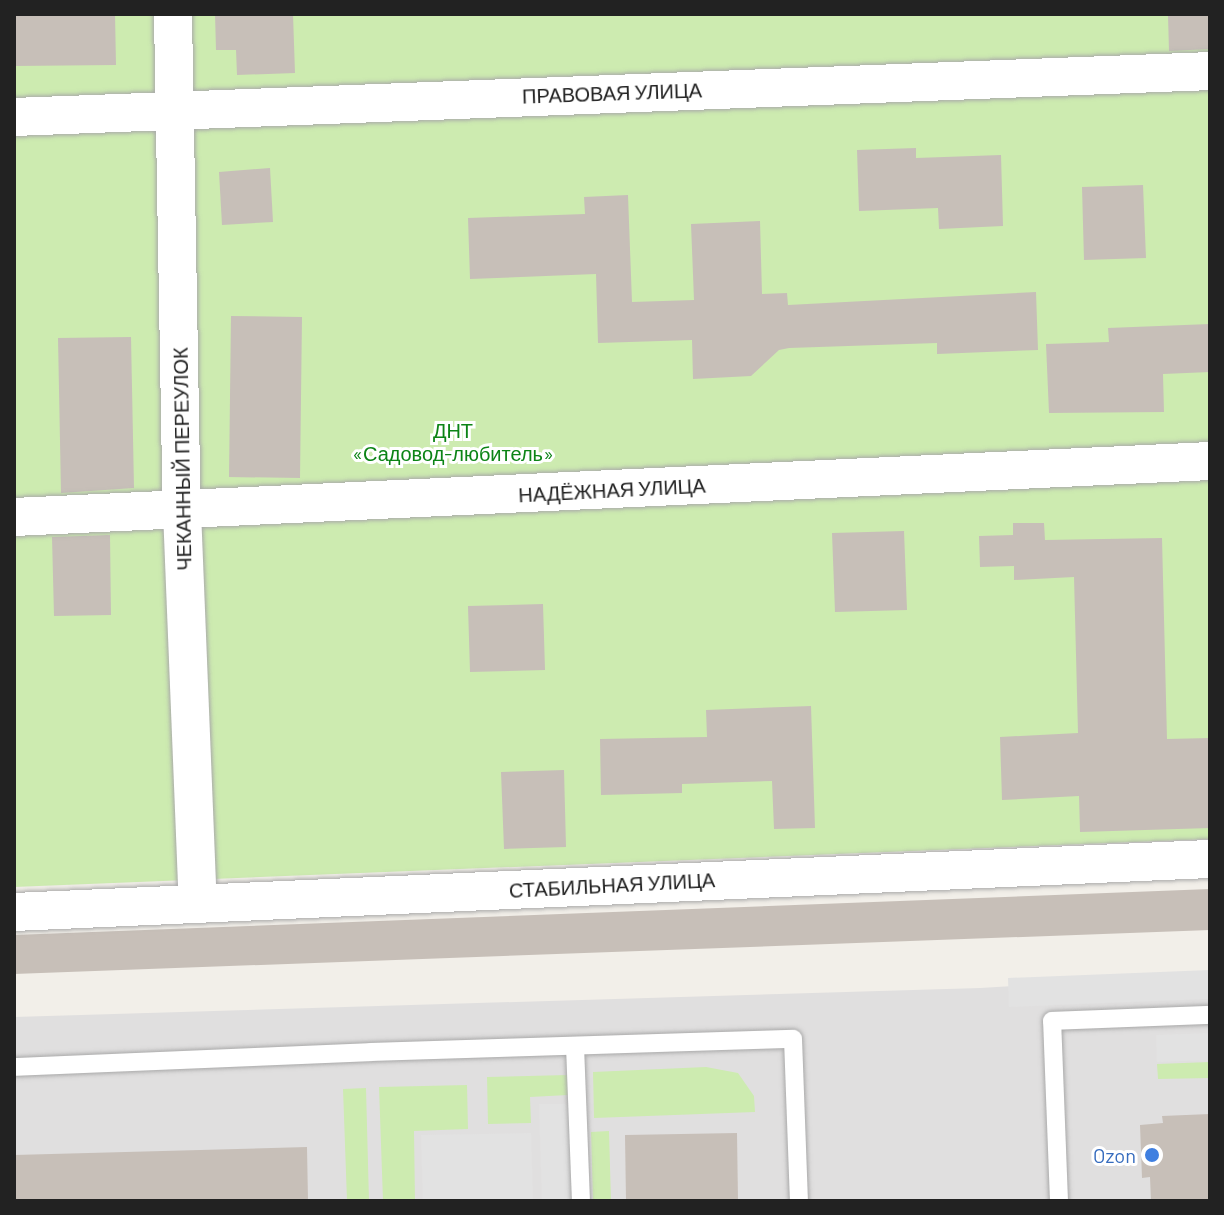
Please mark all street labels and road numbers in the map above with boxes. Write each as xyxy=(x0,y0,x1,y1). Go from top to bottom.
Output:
street label: ПРАВОВАЯ УЛИЦА xyxy=(522,78,702,108)
street label: ЧЕКАННЫЙ ПЕРЕУЛОК xyxy=(168,347,196,571)
street label: НАДЁЖНАЯ УЛИЦА xyxy=(518,473,706,507)
street label: СТАБИЛЬНАЯ УЛИЦА xyxy=(508,868,716,902)

